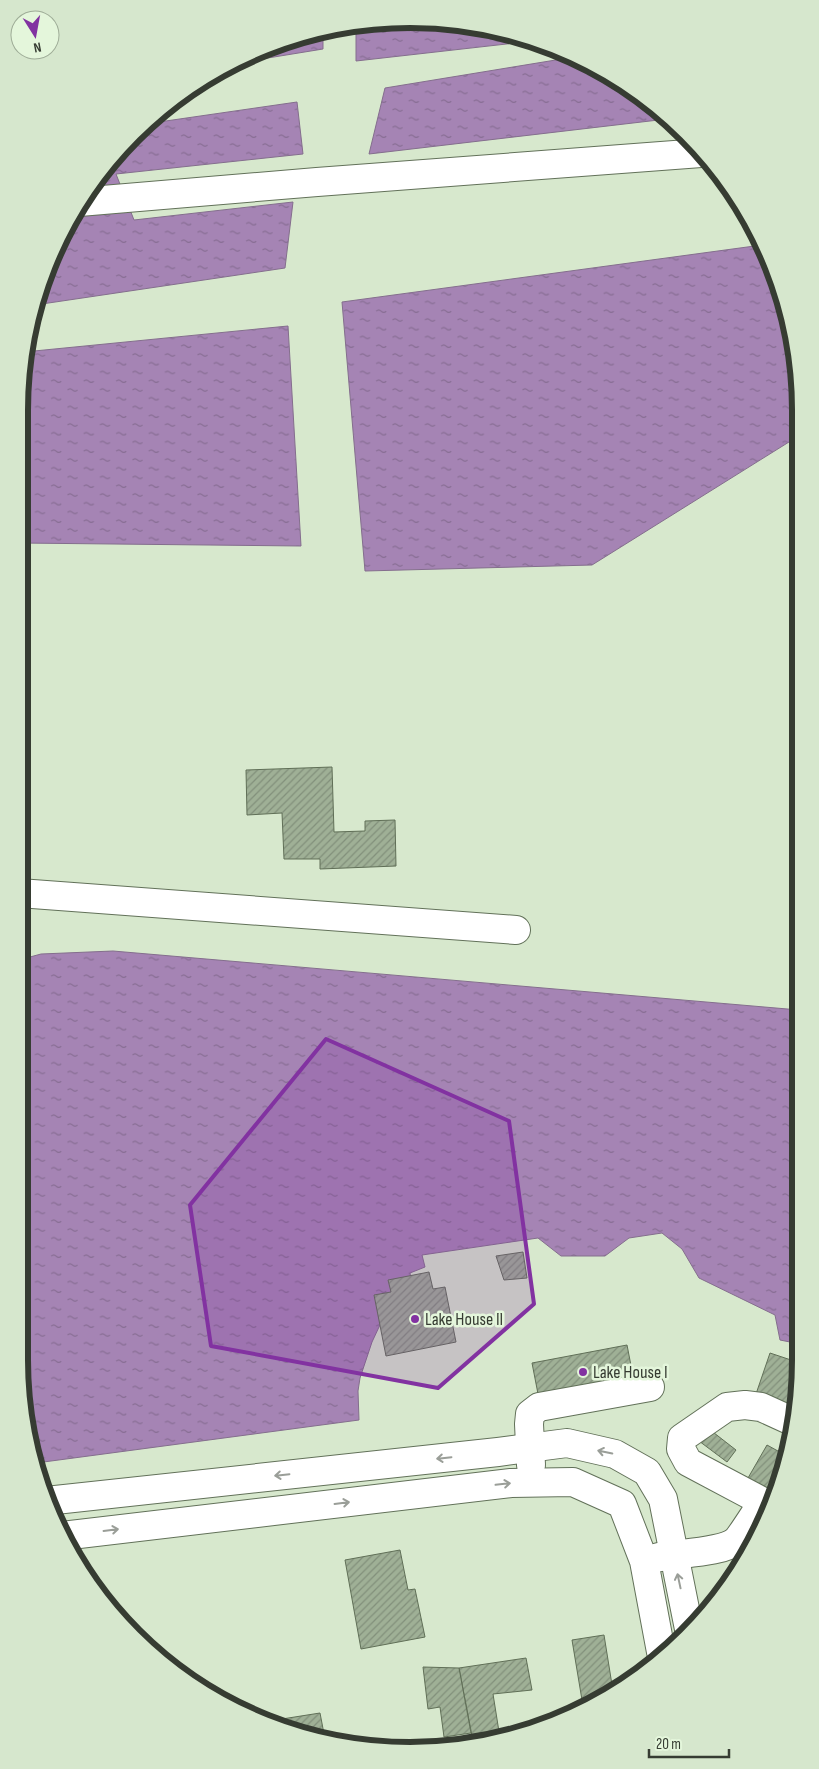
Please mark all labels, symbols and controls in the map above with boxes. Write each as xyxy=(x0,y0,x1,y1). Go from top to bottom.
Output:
north arrow xyxy=(10,10,60,60)
text: N xyxy=(32,38,43,56)
place label: Lake House II xyxy=(425,1309,503,1330)
marker: Lake House II xyxy=(409,1313,421,1325)
place label: Lake House I xyxy=(593,1362,668,1383)
marker: Lake House I xyxy=(577,1366,589,1378)
one-way arrow xyxy=(597,1446,613,1456)
one-way arrow xyxy=(436,1453,452,1463)
one-way arrow xyxy=(275,1470,291,1480)
one-way arrow xyxy=(495,1479,511,1489)
one-way arrow xyxy=(333,1498,349,1508)
one-way arrow xyxy=(103,1525,119,1535)
one-way arrow xyxy=(673,1574,683,1590)
scale bar xyxy=(649,1726,729,1758)
text: 20 m xyxy=(656,1735,681,1754)

